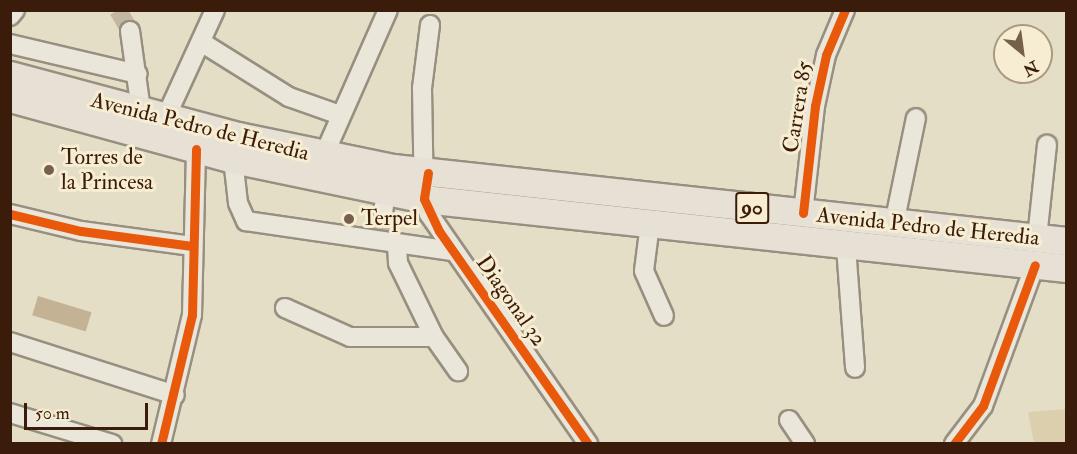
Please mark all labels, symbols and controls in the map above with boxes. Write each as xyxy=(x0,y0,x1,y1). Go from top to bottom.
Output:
north arrow xyxy=(993,24,1053,84)
text: N xyxy=(1020,56,1042,80)
street label: Carrera 85 xyxy=(778,59,818,155)
street label: Avenida Pedro de Heredia xyxy=(88,87,312,167)
place label: Torres de la Princesa xyxy=(61,144,153,196)
marker: Torres de la Princesa xyxy=(42,163,56,177)
road number: 90 xyxy=(734,190,770,226)
street label: Avenida Pedro de Heredia xyxy=(815,202,1041,252)
place label: Terpel xyxy=(361,206,418,232)
marker: Terpel xyxy=(342,212,356,226)
street label: Diagonal 32 xyxy=(470,251,552,351)
scale bar xyxy=(27,391,152,429)
text: 50 m xyxy=(35,402,70,425)

